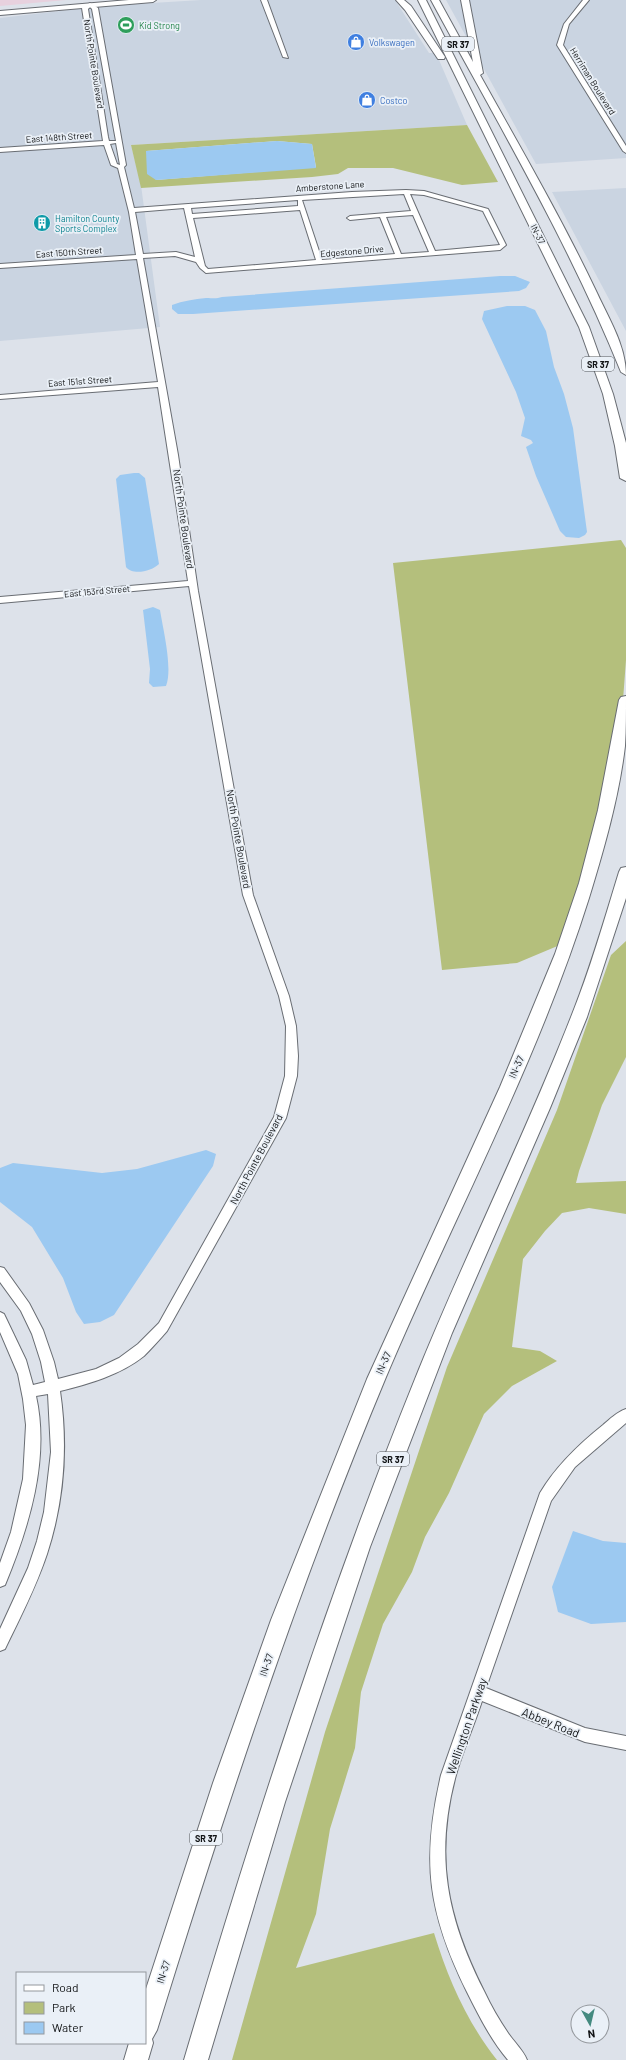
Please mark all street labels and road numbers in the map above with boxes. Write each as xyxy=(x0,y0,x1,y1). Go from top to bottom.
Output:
street label: North Pointe Boulevard xyxy=(82,19,107,110)
road number: SR 37 xyxy=(442,37,474,51)
street label: Herriman Boulevard xyxy=(568,45,618,117)
street label: East 148th Street xyxy=(25,129,93,145)
street label: Amberstone Lane xyxy=(295,178,365,194)
street label: IN-37 xyxy=(528,222,548,246)
street label: Edgestone Drive xyxy=(320,243,384,259)
street label: East 150th Street xyxy=(35,244,103,260)
road number: SR 37 xyxy=(582,357,614,371)
street label: East 151st Street xyxy=(48,373,112,389)
street label: North Pointe Boulevard xyxy=(171,468,197,570)
street label: East 153rd Street xyxy=(63,583,131,599)
street label: North Pointe Boulevard xyxy=(224,789,254,889)
street label: IN-37 xyxy=(506,1054,526,1080)
street label: North Pointe Boulevard xyxy=(227,1112,285,1206)
street label: IN-37 xyxy=(373,1350,393,1376)
road number: SR 37 xyxy=(377,1452,409,1466)
street label: IN-37 xyxy=(257,1652,276,1678)
street label: Wellington Parkway xyxy=(443,1675,489,1776)
street label: Abbey Road xyxy=(520,1704,582,1740)
road number: SR 37 xyxy=(190,1831,222,1845)
street label: IN-37 xyxy=(154,1959,172,1985)

